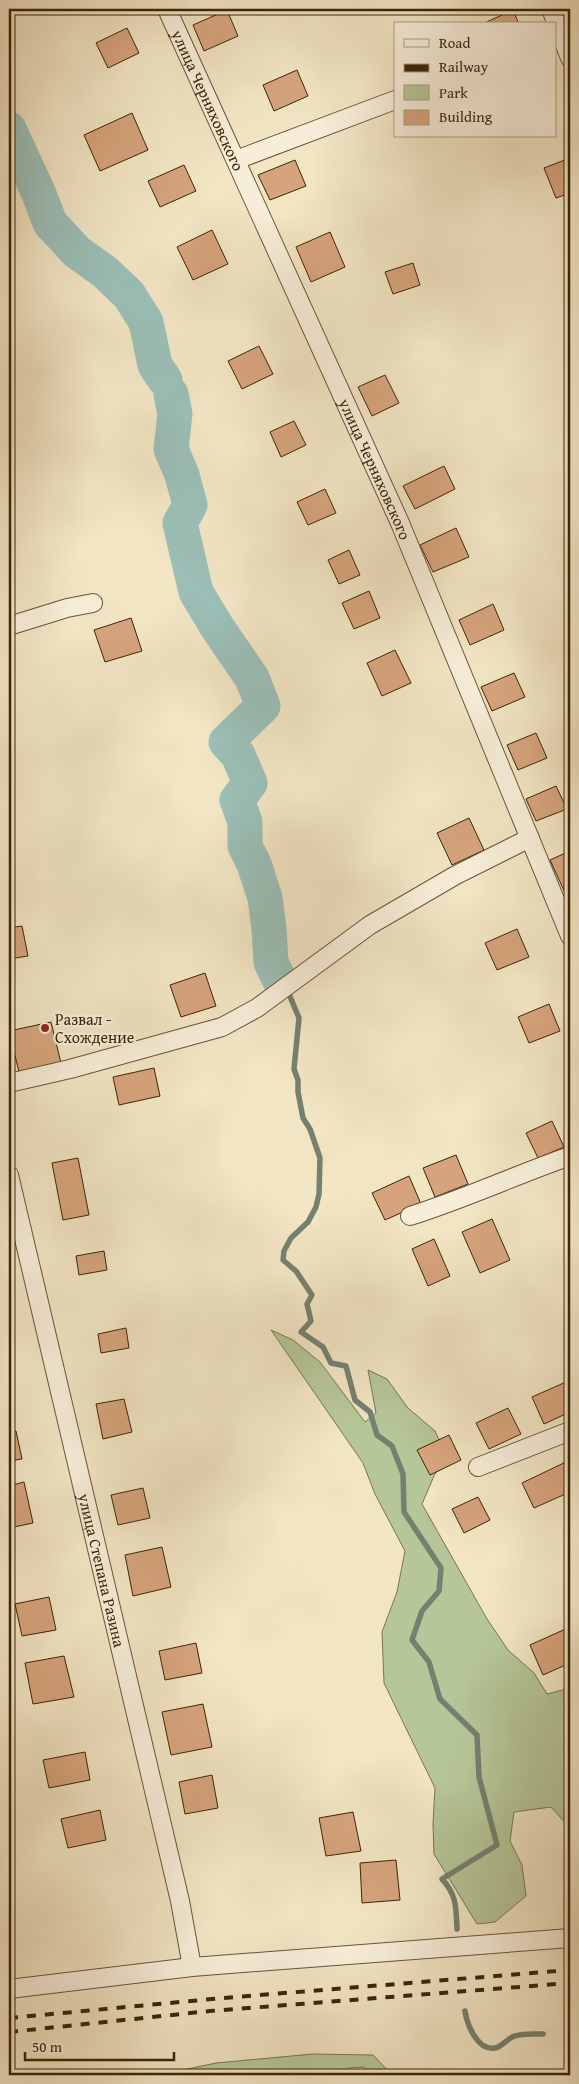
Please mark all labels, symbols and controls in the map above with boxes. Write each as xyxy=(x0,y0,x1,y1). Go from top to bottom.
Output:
legend xyxy=(394,22,556,138)
street label: улица Черняховского xyxy=(165,25,251,175)
text: Road xyxy=(439,32,470,53)
text: Railway xyxy=(439,56,489,77)
text: Park xyxy=(439,82,468,103)
text: Building xyxy=(439,106,493,127)
street label: улица Черняховского xyxy=(333,394,418,543)
place label: Развал - Схождение xyxy=(55,1007,134,1049)
marker: Развал - Схождение xyxy=(39,1022,51,1034)
street label: улица Степана Разина xyxy=(72,1490,132,1650)
scale bar xyxy=(25,2029,174,2061)
text: 50 m xyxy=(32,2036,63,2057)

